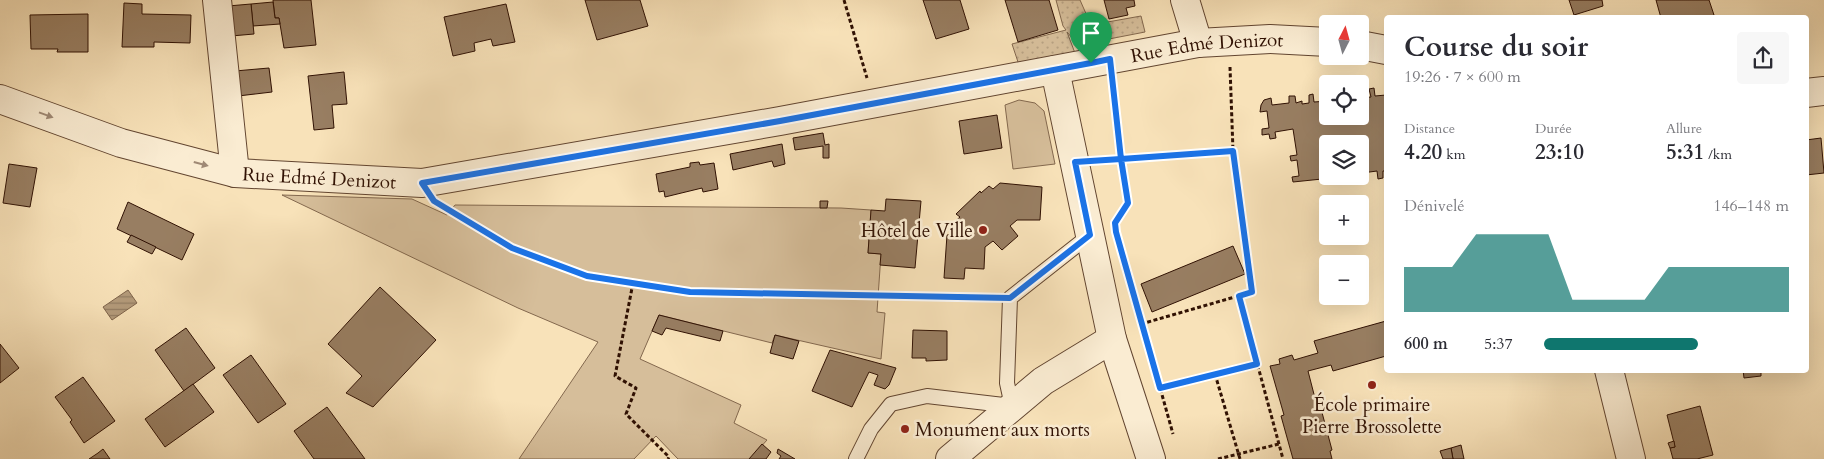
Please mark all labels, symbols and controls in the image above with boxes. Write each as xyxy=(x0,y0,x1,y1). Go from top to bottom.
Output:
pin xyxy=(1070,12,1112,63)
north arrow xyxy=(1319,15,1369,65)
map controls xyxy=(1319,15,1369,305)
icon: arrive xyxy=(1077,19,1105,47)
street label: Rue Edmé Denizot xyxy=(1128,27,1284,69)
text: Course du soir xyxy=(1404,28,1588,66)
button: share xyxy=(1737,32,1789,84)
text: 19:26 · 7 × 600 m xyxy=(1404,66,1521,88)
button: locate xyxy=(1319,75,1369,125)
one-way arrow xyxy=(39,111,54,119)
text: Distance xyxy=(1404,119,1455,138)
text: Durée xyxy=(1535,119,1572,138)
text: Allure xyxy=(1666,119,1702,138)
button: layers xyxy=(1319,135,1369,185)
text: 4.20 xyxy=(1404,138,1442,167)
text: 23:10 xyxy=(1535,138,1584,167)
text: 5:31 xyxy=(1666,138,1704,167)
text: km xyxy=(1442,145,1465,164)
text: /km xyxy=(1704,145,1732,164)
one-way arrow xyxy=(193,160,208,168)
street label: Rue Edmé Denizot xyxy=(242,161,397,196)
button: + xyxy=(1319,195,1369,245)
text: Dénivelé xyxy=(1404,195,1465,217)
text: 146–148 m xyxy=(1713,195,1789,217)
place label: Hôtel de Ville xyxy=(861,218,973,244)
marker: Hôtel de Ville xyxy=(977,224,989,236)
button: − xyxy=(1319,255,1369,305)
text: 600 m xyxy=(1404,333,1448,355)
text: 5:37 xyxy=(1484,333,1513,355)
marker: École primaire Pierre Brossolette xyxy=(1366,379,1378,391)
place label: École primaire Pierre Brossolette xyxy=(1302,392,1442,440)
place label: Monument aux morts xyxy=(915,417,1090,443)
marker: Monument aux morts xyxy=(899,423,911,435)

